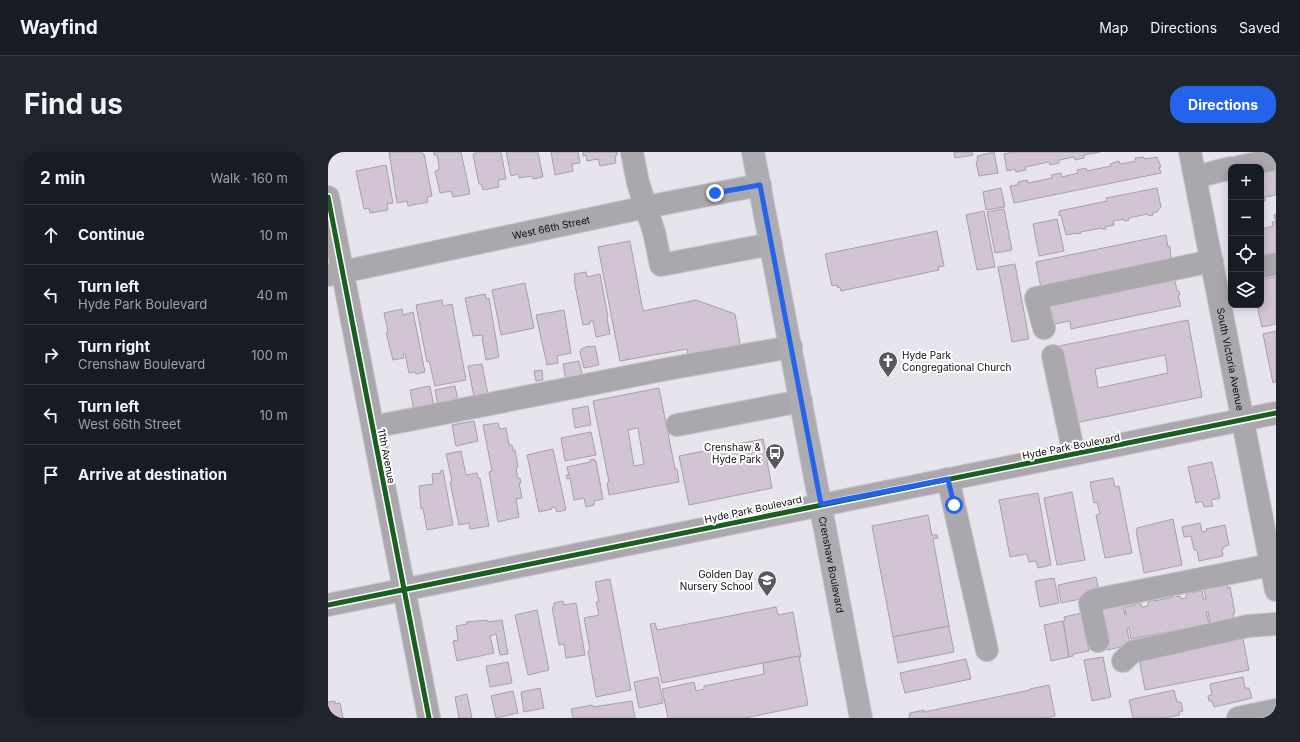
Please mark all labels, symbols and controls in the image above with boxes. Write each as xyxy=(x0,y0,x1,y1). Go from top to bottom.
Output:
text: Wayfind xyxy=(20,16,98,39)
text: Map xyxy=(1099,19,1128,36)
text: Directions xyxy=(1150,19,1217,36)
text: Saved xyxy=(1239,19,1280,36)
button: Directions xyxy=(1170,86,1276,123)
text: Find us xyxy=(24,87,123,121)
map controls xyxy=(1228,164,1264,308)
button: + xyxy=(1228,164,1264,200)
text: 2 min xyxy=(40,168,85,188)
text: Walk · 160 m xyxy=(211,170,288,186)
route end xyxy=(706,184,724,202)
button: − xyxy=(1228,200,1264,236)
street label: West 66th Street xyxy=(511,213,592,241)
icon: ahead xyxy=(40,224,62,246)
text: Continue xyxy=(78,225,145,244)
text: 10 m xyxy=(259,227,288,243)
button: locate xyxy=(1228,236,1264,272)
button: layers xyxy=(1228,272,1264,308)
text: Turn left xyxy=(78,277,139,296)
icon: left xyxy=(40,284,62,306)
text: 40 m xyxy=(256,287,288,303)
text: Hyde Park Boulevard xyxy=(78,296,207,312)
street label: South Victoria Avenue xyxy=(1215,307,1247,412)
text: Turn right xyxy=(78,337,150,356)
icon: right xyxy=(40,344,62,366)
text: 100 m xyxy=(251,347,288,363)
place label: Hyde Park Congregational Church xyxy=(902,349,1011,373)
church icon: Hyde Park Congregational Church xyxy=(877,350,899,378)
text: Crenshaw Boulevard xyxy=(78,356,205,372)
text: Turn left xyxy=(78,397,139,416)
icon: left xyxy=(40,404,62,426)
text: 10 m xyxy=(259,407,288,423)
text: West 66th Street xyxy=(78,416,181,432)
street label: 11th Avenue xyxy=(376,428,398,485)
street label: Hyde Park Boulevard xyxy=(1021,431,1121,461)
place label: Crenshaw & Hyde Park xyxy=(704,441,762,465)
bus stop icon: Crenshaw & Hyde Park xyxy=(764,442,786,470)
icon: arrive xyxy=(40,464,62,486)
text: Arrive at destination xyxy=(78,465,227,484)
street label: Hyde Park Boulevard xyxy=(703,493,803,525)
route start xyxy=(945,496,963,514)
street label: Crenshaw Boulevard xyxy=(817,515,847,614)
place label: Golden Day Nursery School xyxy=(680,568,753,592)
school or university icon: Golden Day Nursery School xyxy=(756,569,778,597)

